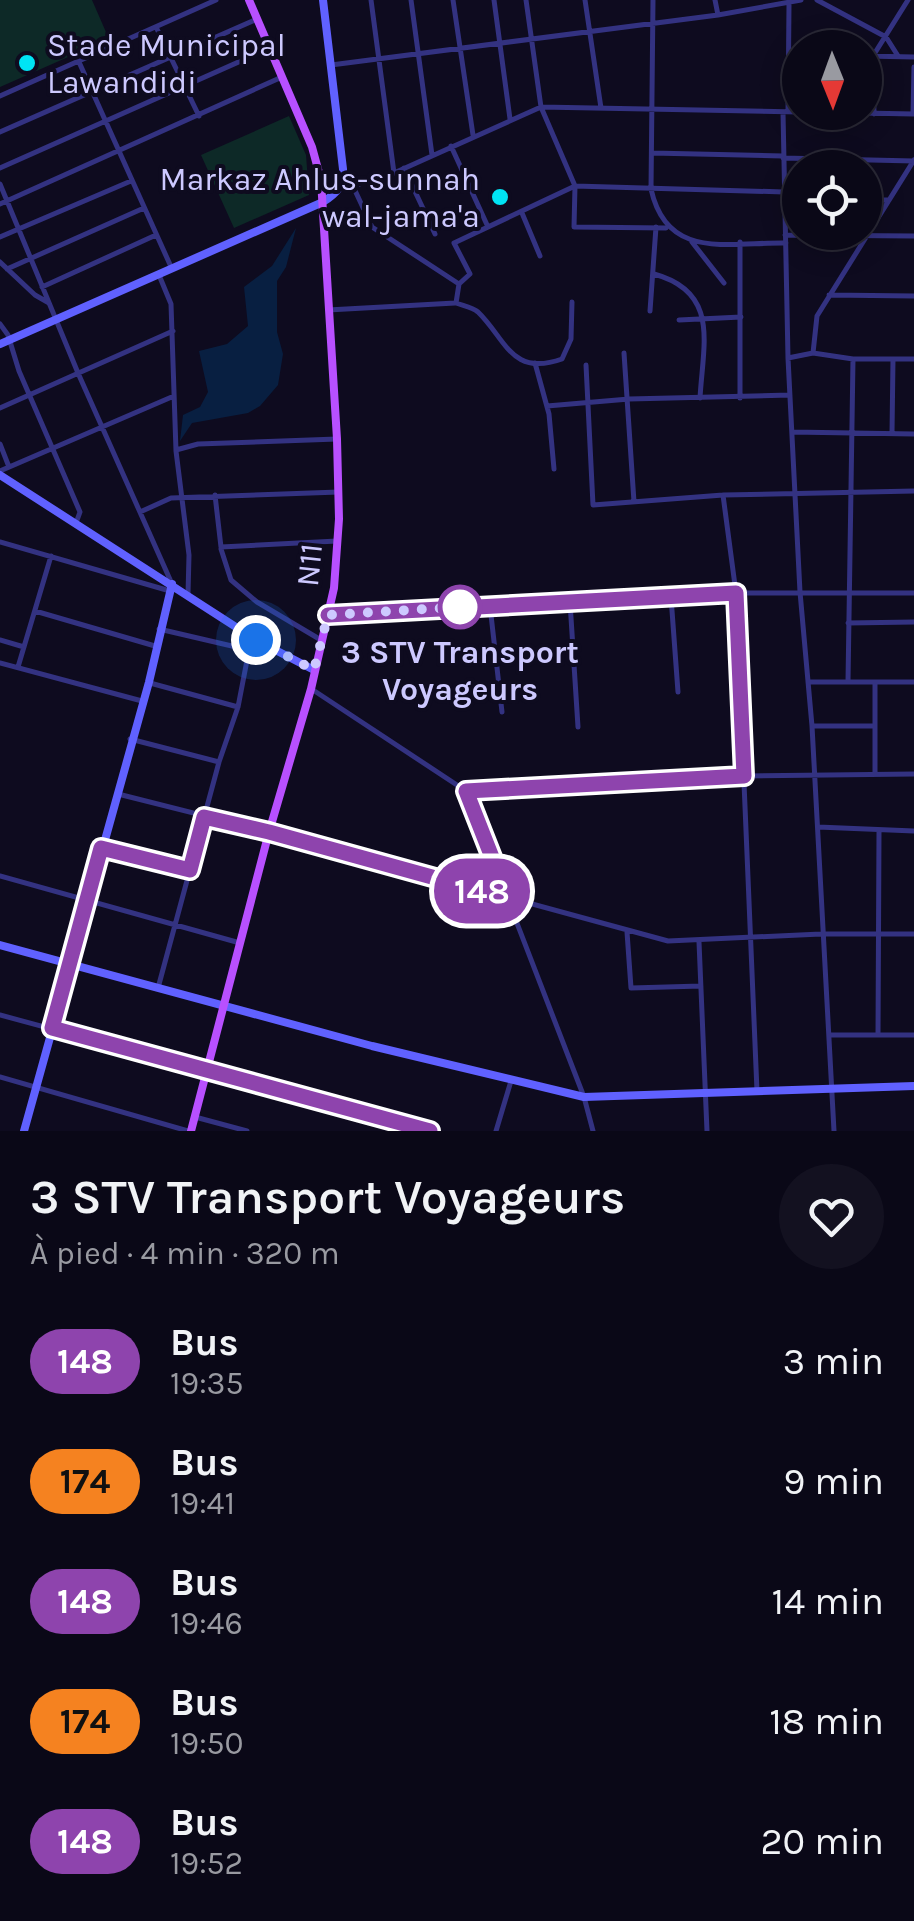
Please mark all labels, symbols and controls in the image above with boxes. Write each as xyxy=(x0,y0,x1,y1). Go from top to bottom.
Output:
place label: Stade Municipal Lawandidi xyxy=(47,27,286,101)
north arrow xyxy=(782,30,882,130)
map controls xyxy=(782,30,882,250)
marker: Stade Municipal Lawandidi xyxy=(16,52,38,74)
button: locate xyxy=(782,150,882,250)
place label: Markaz Ahlus-sunnah wal-jama'a xyxy=(160,161,480,235)
marker: Markaz Ahlus-sunnah wal-jama'a xyxy=(489,186,511,208)
street label: N11 xyxy=(289,542,330,588)
marker: 3 STV Transport Voyageurs xyxy=(439,586,481,628)
your location xyxy=(231,615,281,665)
place label: 3 STV Transport Voyageurs xyxy=(341,634,579,708)
line badge: 148 xyxy=(424,858,540,924)
text: 148 xyxy=(454,871,510,912)
button: heart xyxy=(779,1164,884,1269)
text: 3 STV Transport Voyageurs xyxy=(30,1169,625,1225)
text: À pied · 4 min · 320 m xyxy=(30,1235,340,1272)
text: Bus xyxy=(170,1320,239,1365)
text: 3 min xyxy=(783,1339,884,1384)
text: 148 xyxy=(57,1341,113,1382)
text: 19:35 xyxy=(170,1365,243,1402)
text: Bus xyxy=(170,1440,239,1485)
text: 9 min xyxy=(783,1459,884,1504)
text: 174 xyxy=(60,1461,110,1502)
text: 19:41 xyxy=(170,1485,235,1522)
text: Bus xyxy=(170,1560,239,1605)
text: 14 min xyxy=(771,1579,884,1624)
text: 148 xyxy=(57,1581,113,1622)
text: 19:46 xyxy=(170,1605,243,1642)
text: Bus xyxy=(170,1680,239,1725)
text: 18 min xyxy=(769,1699,884,1744)
text: 174 xyxy=(60,1701,110,1742)
text: 19:50 xyxy=(170,1725,244,1762)
text: Bus xyxy=(170,1800,239,1845)
text: 20 min xyxy=(761,1819,884,1864)
text: 148 xyxy=(57,1821,113,1862)
text: 19:52 xyxy=(170,1845,243,1882)

